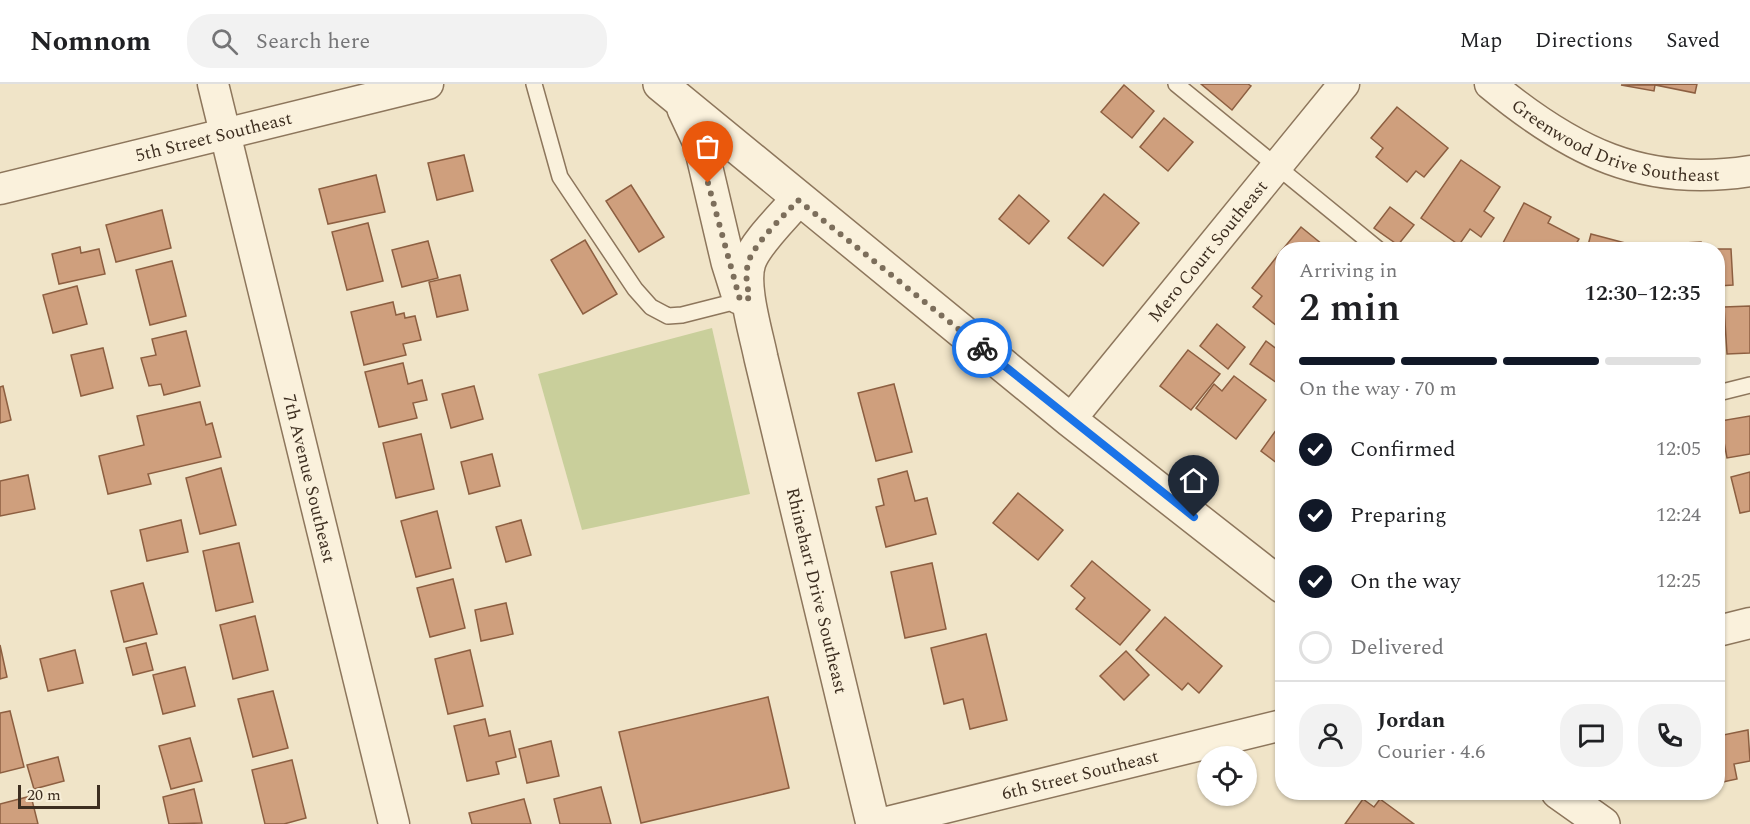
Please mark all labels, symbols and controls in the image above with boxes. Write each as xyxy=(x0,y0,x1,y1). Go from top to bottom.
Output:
search box xyxy=(187,14,607,68)
text: Nomnom xyxy=(30,20,151,63)
icon: search xyxy=(208,25,241,58)
text: Search here xyxy=(256,25,370,58)
text: Map xyxy=(1460,25,1502,57)
text: Directions xyxy=(1535,25,1633,57)
text: Saved xyxy=(1666,25,1720,57)
street label: Greenwood Drive Southeast xyxy=(1506,92,1720,189)
street label: 5th Street Southeast xyxy=(133,104,295,169)
pin xyxy=(682,121,733,183)
icon: bag xyxy=(691,130,724,163)
street label: Mero Court Southeast xyxy=(1142,174,1274,328)
text: Arriving in xyxy=(1299,256,1397,286)
text: 12:30–12:35 xyxy=(1584,277,1701,310)
text: 2 min xyxy=(1299,279,1400,338)
courier xyxy=(952,318,1012,378)
icon: bike xyxy=(966,332,999,365)
text: On the way · 70 m xyxy=(1299,374,1457,404)
street label: 7th Avenue Southeast xyxy=(276,391,343,565)
icon: check xyxy=(1299,433,1332,466)
text: Confirmed xyxy=(1350,433,1456,466)
text: 12:05 xyxy=(1656,434,1701,464)
pin xyxy=(1168,455,1219,517)
icon: home xyxy=(1177,464,1210,497)
street label: Rhinehart Drive Southeast xyxy=(779,485,855,696)
icon: check xyxy=(1299,499,1332,532)
text: Preparing xyxy=(1350,499,1447,532)
text: 12:24 xyxy=(1656,500,1701,530)
icon: check xyxy=(1299,565,1332,598)
text: On the way xyxy=(1350,565,1461,598)
text: 12:25 xyxy=(1656,566,1701,596)
text: Delivered xyxy=(1350,631,1444,664)
button: person xyxy=(1299,704,1362,767)
text: Jordan xyxy=(1377,704,1445,737)
button: chat xyxy=(1560,704,1623,767)
button: phone xyxy=(1638,704,1701,767)
text: Courier · 4.6 xyxy=(1377,737,1485,767)
street label: 6th Street Southeast xyxy=(999,742,1161,807)
map controls xyxy=(1197,746,1257,806)
button: locate xyxy=(1197,746,1257,806)
scale bar xyxy=(18,782,100,810)
text: 20 m xyxy=(27,783,61,807)

